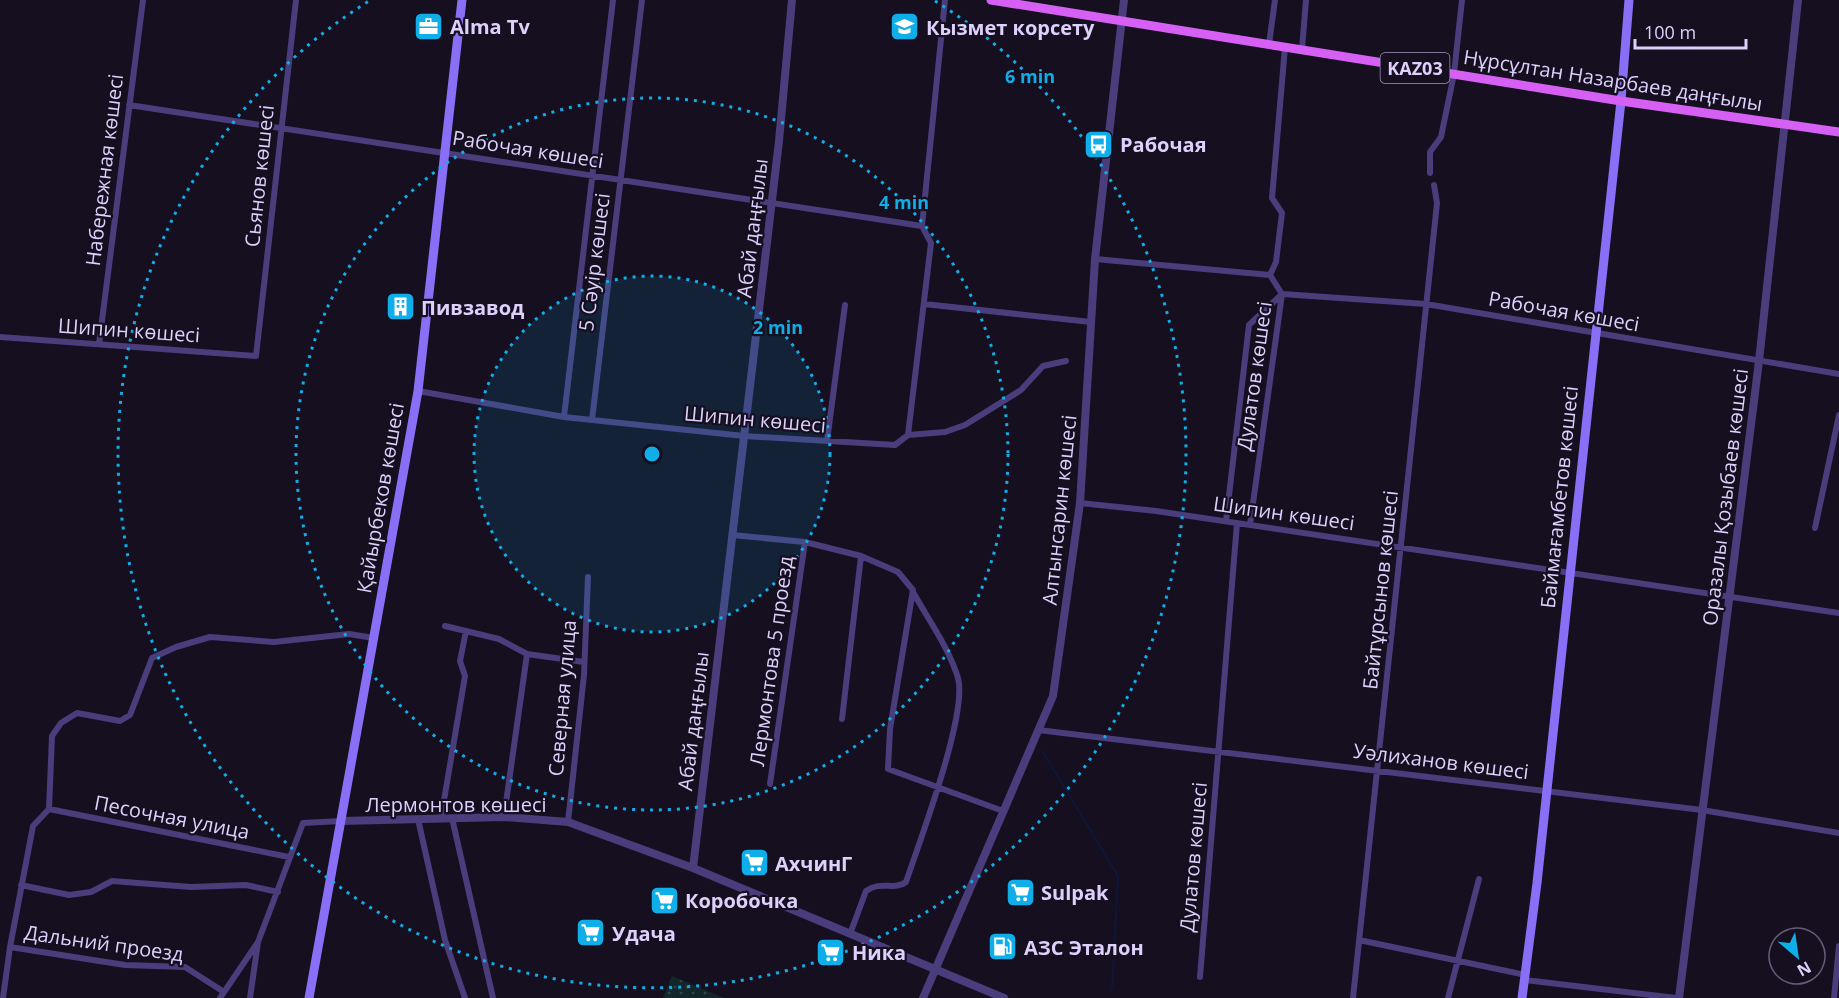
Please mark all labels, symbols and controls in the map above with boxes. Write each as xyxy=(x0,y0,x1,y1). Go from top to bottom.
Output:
office icon: Alma Tv xyxy=(413,10,445,42)
school or university icon: Кызмет корсету xyxy=(889,11,921,43)
scale bar xyxy=(1635,12,1746,50)
place label: Alma Tv xyxy=(450,13,530,40)
place label: Кызмет корсету xyxy=(926,14,1095,41)
text: 100 m xyxy=(1644,20,1696,44)
street label: Нұрсұлтан Назарбаев даңғылы xyxy=(1461,43,1765,117)
road number: KАZ03 xyxy=(1380,53,1450,83)
text: 6 min xyxy=(1005,64,1055,88)
street label: Набережная көшесі xyxy=(79,72,129,268)
street label: Сьянов көшесі xyxy=(238,104,280,248)
street label: Рабочая көшесі xyxy=(451,124,605,174)
bus stop icon: Рабочая xyxy=(1083,128,1115,160)
place label: Рабочая xyxy=(1120,131,1207,158)
street label: Абай даңғылы xyxy=(730,157,774,299)
text: 4 min xyxy=(879,190,929,214)
street label: 5 Сәуір көшесі xyxy=(572,191,616,333)
street label: Рабочая көшесі xyxy=(1487,284,1641,338)
building icon: Пивзавод xyxy=(384,291,416,323)
place label: Пивзавод xyxy=(421,294,524,321)
street label: Дулатов көшесі xyxy=(1230,300,1278,452)
street label: Шипин көшесі xyxy=(57,312,201,348)
text: 2 min xyxy=(753,315,803,339)
street label: Оразалы Қозыбаев көшесі xyxy=(1696,367,1754,627)
street label: Баймағамбетов көшесі xyxy=(1534,384,1584,610)
street label: Шипин көшесі xyxy=(683,399,827,439)
street label: Қайырбеков көшесі xyxy=(350,401,410,595)
street label: Алтынсарин көшесі xyxy=(1036,414,1082,606)
centre of rings xyxy=(642,444,662,464)
street label: Байтұрсынов көшесі xyxy=(1356,489,1404,691)
street label: Шипин көшесі xyxy=(1212,490,1356,536)
street label: Лермонтова 5 проезд xyxy=(743,554,799,768)
street label: Северная улица xyxy=(542,619,582,777)
street label: Абай даңғылы xyxy=(671,650,715,792)
street label: Уәлиханов көшесі xyxy=(1352,737,1530,785)
street label: Дулатов көшесі xyxy=(1173,781,1213,933)
street label: Песочная улица xyxy=(92,789,252,845)
street label: Лермонтов көшесі xyxy=(365,791,547,818)
supermarket icon: АхчинГ xyxy=(738,847,770,879)
place label: АхчинГ xyxy=(775,850,852,877)
supermarket icon: Sulpak xyxy=(1004,876,1036,908)
place label: Sulpak xyxy=(1041,879,1109,906)
supermarket icon: Коробочка xyxy=(648,884,680,916)
place label: Коробочка xyxy=(685,887,798,914)
supermarket icon: Удача xyxy=(575,917,607,949)
street label: Дальний проезд xyxy=(23,918,186,968)
place label: Удача xyxy=(612,920,676,947)
north arrow xyxy=(1767,926,1827,986)
fuel station icon: АЗС Эталон xyxy=(987,931,1019,963)
place label: АЗС Эталон xyxy=(1024,934,1144,961)
supermarket icon: Ника xyxy=(815,936,847,968)
place label: Ника xyxy=(852,939,906,966)
text: N xyxy=(1793,956,1815,982)

